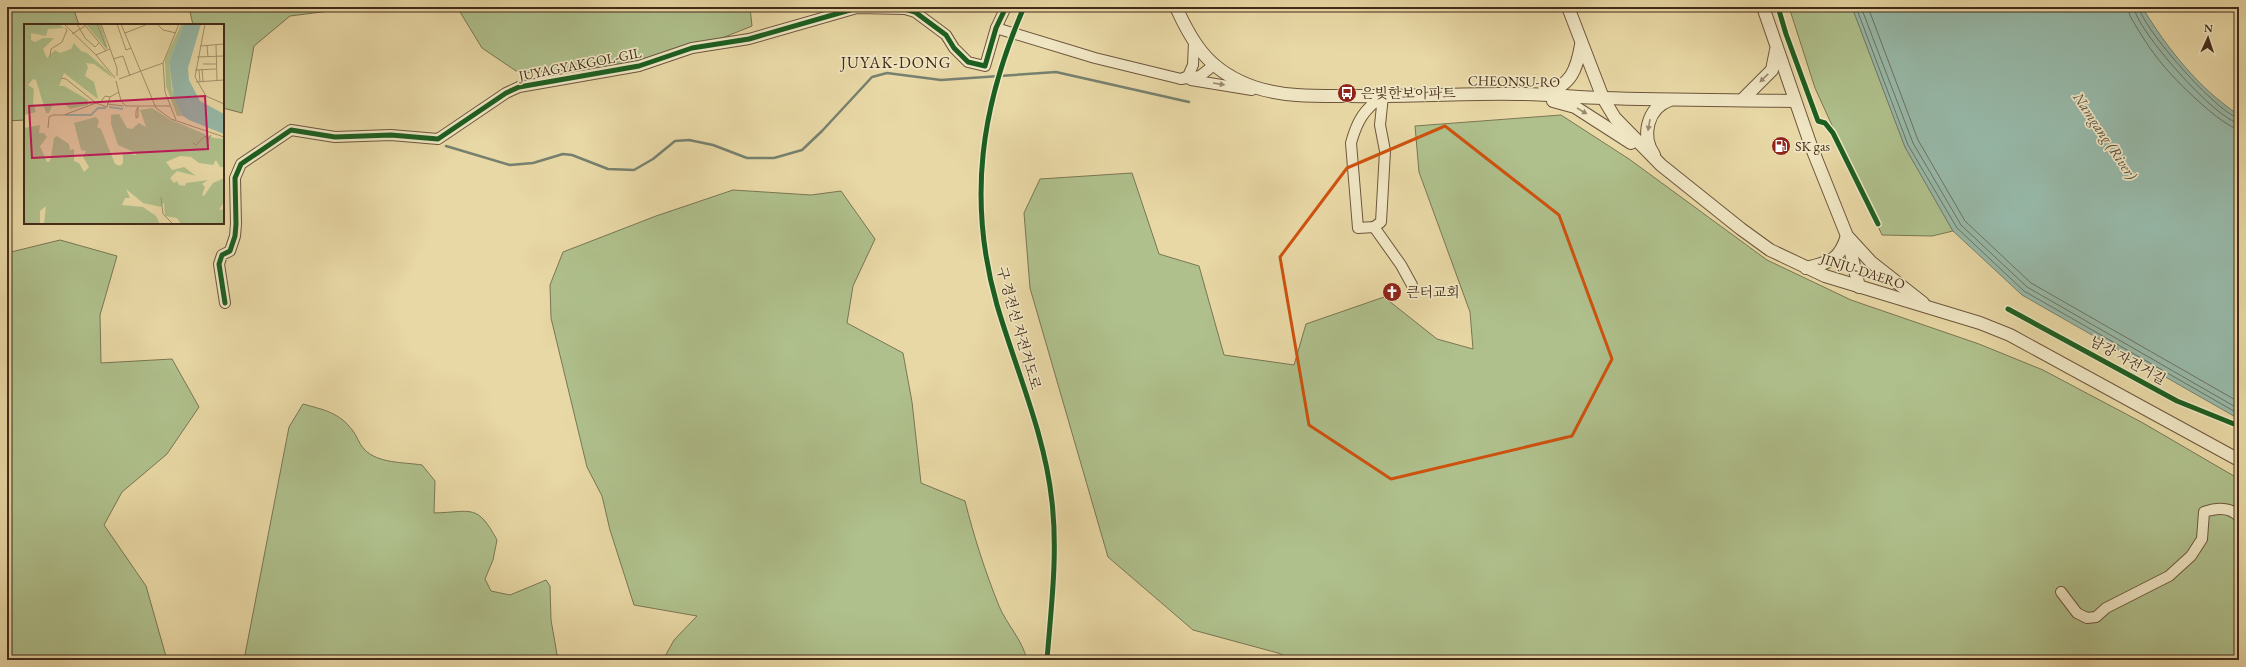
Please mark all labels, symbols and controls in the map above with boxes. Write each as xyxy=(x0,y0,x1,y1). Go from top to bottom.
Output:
north arrow xyxy=(2188,18,2228,58)
text: N xyxy=(2204,21,2213,35)
inset map xyxy=(24,24,224,224)
street label: JUYAGYAKGOL-GIL xyxy=(516,43,644,85)
district label: JUYAK-DONG xyxy=(839,52,951,73)
street label: CHEONSU-RO xyxy=(1468,71,1561,91)
one-way arrow xyxy=(1759,73,1769,83)
one-way arrow xyxy=(1213,81,1225,87)
bus stop icon: 은빛한보아파트 xyxy=(1336,82,1358,104)
place label: 은빛한보아파트 xyxy=(1361,84,1456,102)
water label: Namgang (River) xyxy=(2069,87,2142,183)
one-way arrow xyxy=(1576,108,1588,115)
one-way arrow xyxy=(1646,119,1652,131)
fuel station icon: SK gas xyxy=(1770,135,1792,157)
place label: SK gas xyxy=(1795,137,1831,155)
street label: JINJU-DAERO xyxy=(1817,249,1908,293)
street label: 구 경전선 자전거도로 xyxy=(993,264,1045,392)
church icon: 큰터교회 xyxy=(1381,281,1403,303)
place label: 큰터교회 xyxy=(1406,283,1460,301)
street label: 남강 자전거길 xyxy=(2087,332,2169,388)

